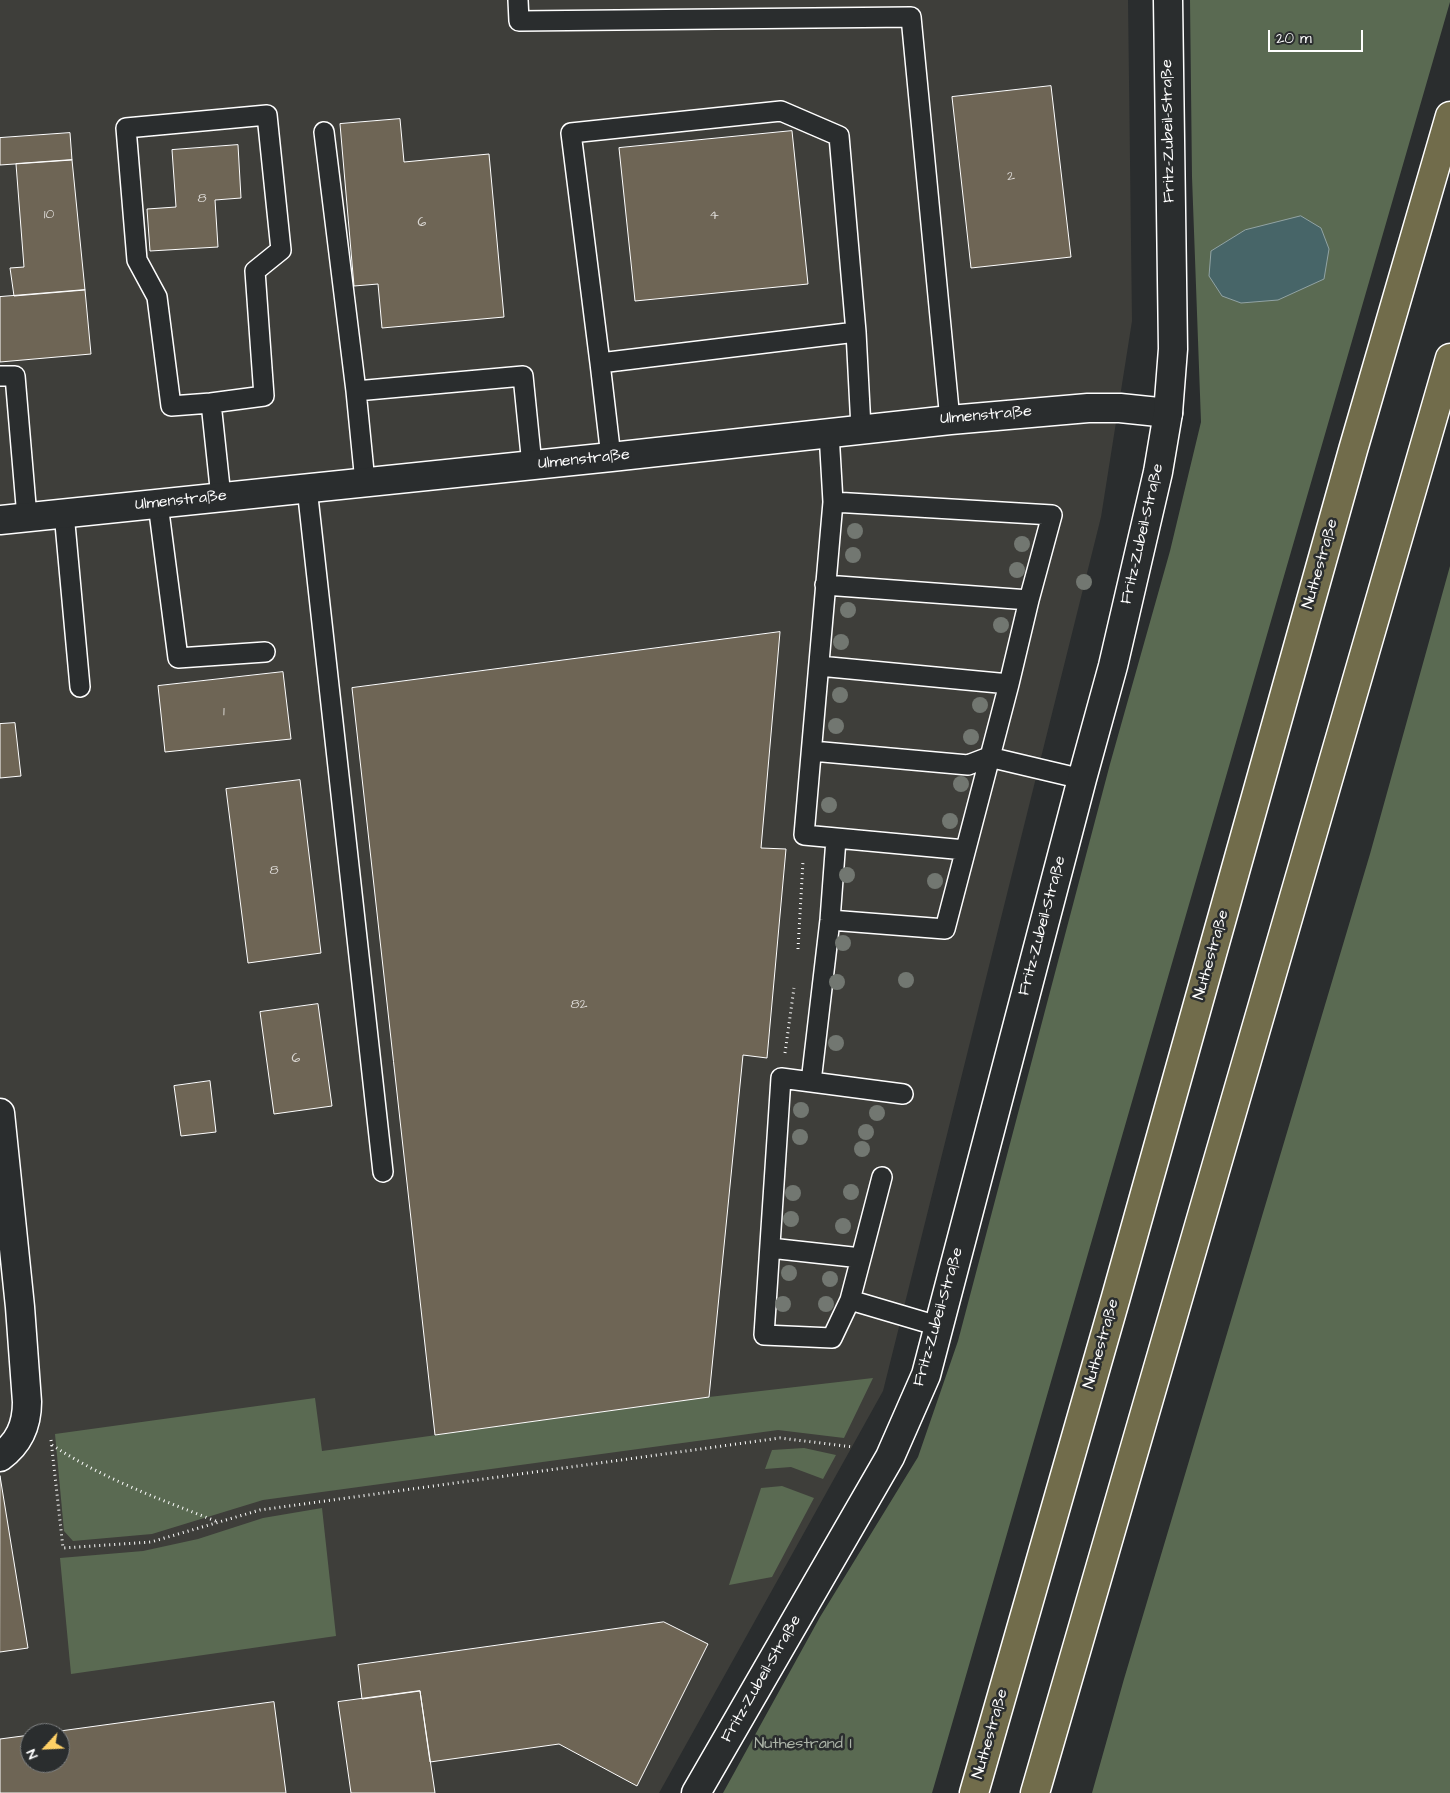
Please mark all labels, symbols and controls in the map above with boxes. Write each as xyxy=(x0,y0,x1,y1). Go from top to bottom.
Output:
scale bar xyxy=(1270,20,1365,52)
text: 20 m xyxy=(1276,28,1312,49)
street label: Fritz-Zubeil-Straße xyxy=(1158,59,1180,203)
house number: 2 xyxy=(1007,169,1015,185)
house number: 8 xyxy=(197,191,207,207)
house number: 10 xyxy=(44,207,54,223)
house number: 4 xyxy=(709,208,719,224)
house number: 6 xyxy=(418,215,426,231)
street label: Ulmenstraße xyxy=(939,402,1033,430)
street label: Ulmenstraße xyxy=(537,446,631,474)
street label: Fritz-Zubeil-Straße xyxy=(1117,462,1169,606)
street label: Ulmenstraße xyxy=(134,487,228,515)
street label: Nuthestraße xyxy=(1299,517,1343,611)
house number: 1 xyxy=(223,704,225,720)
street label: Fritz-Zubeil-Straße xyxy=(1015,854,1071,998)
house number: 8 xyxy=(269,863,279,879)
street label: Nuthestraße xyxy=(1190,908,1234,1002)
house number: 82 xyxy=(570,997,588,1013)
house number: 6 xyxy=(292,1051,300,1067)
street label: Fritz-Zubeil-Straße xyxy=(910,1245,968,1389)
street label: Nuthestraße xyxy=(1080,1297,1124,1391)
street label: Fritz-Zubeil-Straße xyxy=(718,1612,806,1746)
street label: Nuthestraße xyxy=(969,1687,1013,1781)
north arrow xyxy=(20,1723,70,1773)
park label: Nuthestrand I xyxy=(754,1735,852,1755)
text: N xyxy=(21,1746,43,1762)

